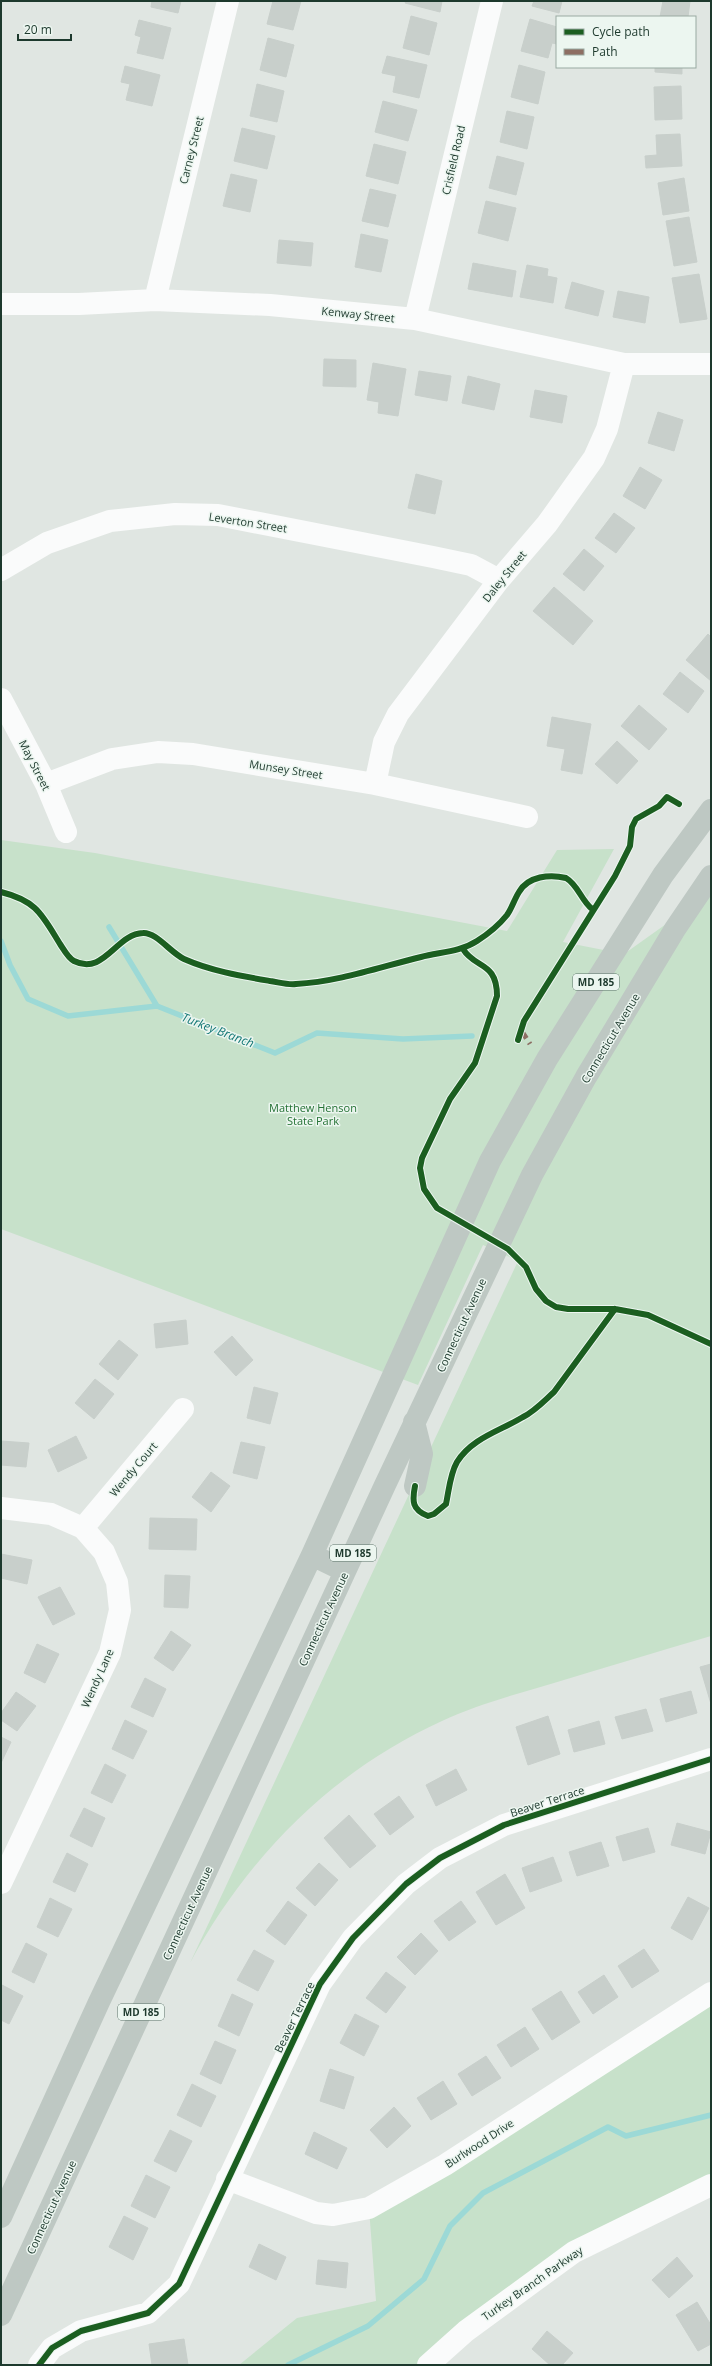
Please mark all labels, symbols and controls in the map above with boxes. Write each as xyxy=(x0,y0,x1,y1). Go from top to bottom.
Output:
scale bar xyxy=(18,16,71,42)
legend xyxy=(556,16,696,68)
text: 20 m xyxy=(24,21,52,38)
text: Cycle path xyxy=(592,23,650,40)
text: Path xyxy=(592,43,618,60)
street label: Carney Street xyxy=(175,114,207,186)
street label: Crisfield Road xyxy=(438,124,468,196)
street label: Kenway Street xyxy=(321,303,395,325)
street label: Leverton Street xyxy=(208,508,288,536)
street label: Daley Street xyxy=(479,547,529,605)
street label: May Street xyxy=(16,737,54,793)
street label: Munsey Street xyxy=(248,756,324,782)
road number: MD 185 xyxy=(573,974,619,990)
street label: Connecticut Avenue xyxy=(577,990,643,1086)
water label: Turkey Branch xyxy=(179,1008,257,1052)
park label: Matthew Henson State Park xyxy=(269,1100,357,1128)
street label: Connecticut Avenue xyxy=(433,1275,489,1375)
street label: Wendy Court xyxy=(106,1439,160,1499)
road number: MD 185 xyxy=(330,1545,376,1561)
street label: Connecticut Avenue xyxy=(295,1569,351,1669)
street label: Wendy Lane xyxy=(77,1646,117,1710)
street label: Beaver Terrace xyxy=(508,1782,586,1820)
street label: Connecticut Avenue xyxy=(159,1863,215,1963)
street label: Beaver Terrace xyxy=(270,1979,318,2055)
road number: MD 185 xyxy=(118,2004,164,2020)
street label: Burlwood Drive xyxy=(442,2115,516,2171)
street label: Connecticut Avenue xyxy=(23,2157,79,2257)
street label: Turkey Branch Parkway xyxy=(479,2242,586,2324)

